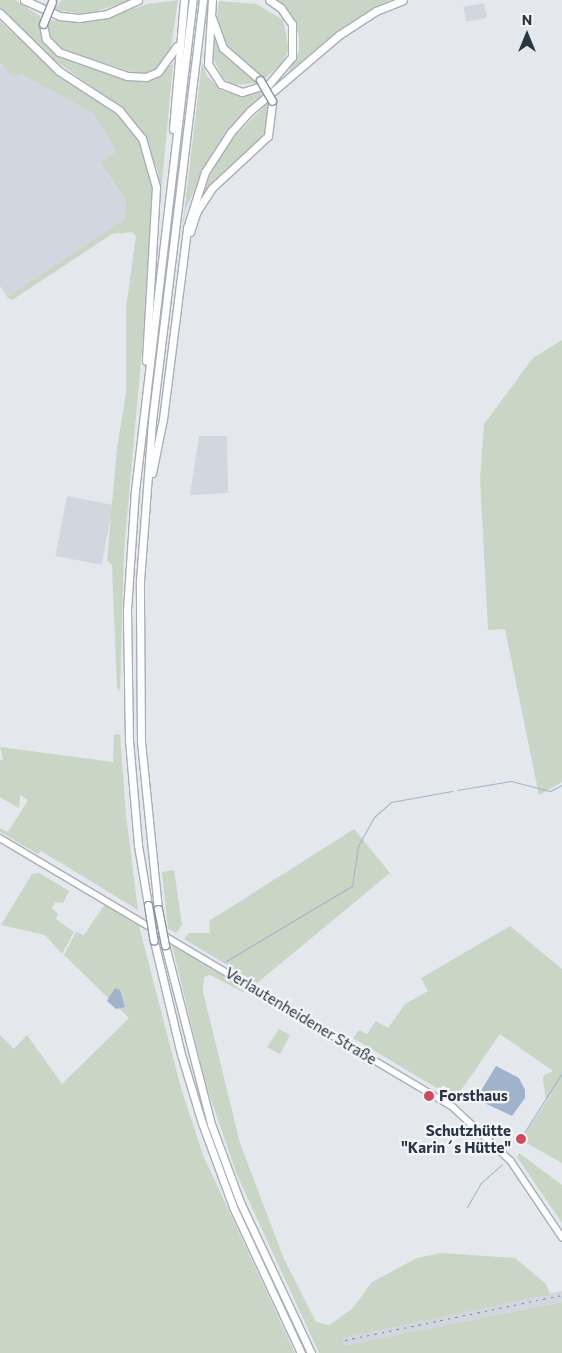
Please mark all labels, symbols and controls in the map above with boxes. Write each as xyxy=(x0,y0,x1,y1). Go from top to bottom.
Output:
north arrow xyxy=(502,10,552,60)
text: N xyxy=(522,11,532,28)
street label: Verlautenheidener Straße xyxy=(222,964,380,1068)
place label: Forsthaus xyxy=(439,1087,508,1105)
marker: Forsthaus xyxy=(423,1090,435,1102)
place label: Schutzhütte "Karin´s Hütte" xyxy=(401,1121,511,1156)
marker: Schutzhütte "Karin´s Hütte" xyxy=(515,1133,527,1145)

